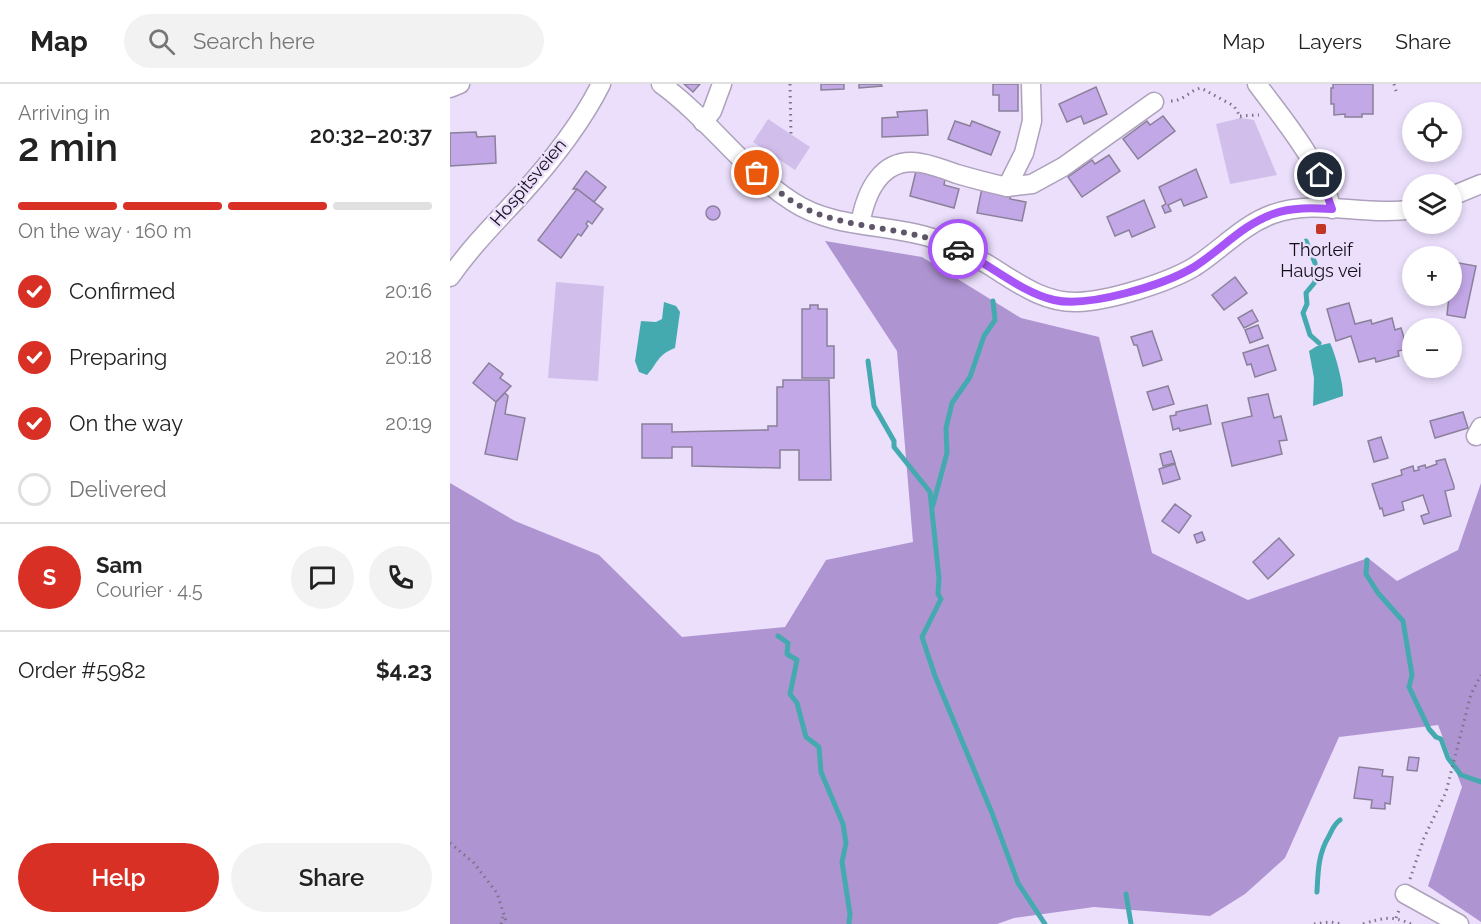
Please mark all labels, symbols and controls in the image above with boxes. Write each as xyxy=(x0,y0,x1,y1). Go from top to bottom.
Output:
search box xyxy=(124,14,544,68)
text: Map xyxy=(30,25,88,58)
icon: search xyxy=(145,25,178,58)
text: Search here xyxy=(193,28,315,54)
text: Map xyxy=(1222,29,1265,54)
text: Layers xyxy=(1298,29,1362,54)
text: Share xyxy=(1395,29,1451,54)
text: Arriving in xyxy=(18,101,110,125)
map controls xyxy=(1402,102,1462,378)
button: locate xyxy=(1402,102,1462,162)
text: 20:32–20:37 xyxy=(310,122,432,148)
text: 2 min xyxy=(18,124,118,170)
street label: Hospitsveien xyxy=(486,134,570,230)
pin xyxy=(731,147,782,198)
pin xyxy=(1294,149,1345,200)
icon: bag xyxy=(740,156,773,189)
icon: home xyxy=(1303,158,1336,191)
button: layers xyxy=(1402,174,1462,234)
text: On the way · 160 m xyxy=(18,219,192,243)
courier xyxy=(928,219,988,279)
marker: Thorleif Haugs vei xyxy=(1314,222,1328,236)
icon: car xyxy=(942,233,975,266)
place label: Thorleif Haugs vei xyxy=(1280,239,1362,281)
button: + xyxy=(1402,246,1462,306)
icon: check xyxy=(18,275,51,308)
text: Confirmed xyxy=(69,278,176,304)
text: 20:16 xyxy=(385,279,432,303)
button: − xyxy=(1402,318,1462,378)
icon: check xyxy=(18,341,51,374)
text: Preparing xyxy=(69,344,167,370)
text: 20:18 xyxy=(385,345,432,369)
icon: check xyxy=(18,407,51,440)
text: On the way xyxy=(69,410,183,436)
text: 20:19 xyxy=(385,411,432,435)
text: Delivered xyxy=(69,476,167,502)
button: chat xyxy=(291,546,354,609)
button: phone xyxy=(369,546,432,609)
text: Sam xyxy=(96,552,143,578)
text: S xyxy=(43,564,56,590)
text: Courier · 4.5 xyxy=(96,578,203,602)
text: Order #5982 xyxy=(18,657,146,683)
text: $4.23 xyxy=(376,657,432,683)
button: Help xyxy=(18,843,219,912)
button: Share xyxy=(231,843,432,912)

